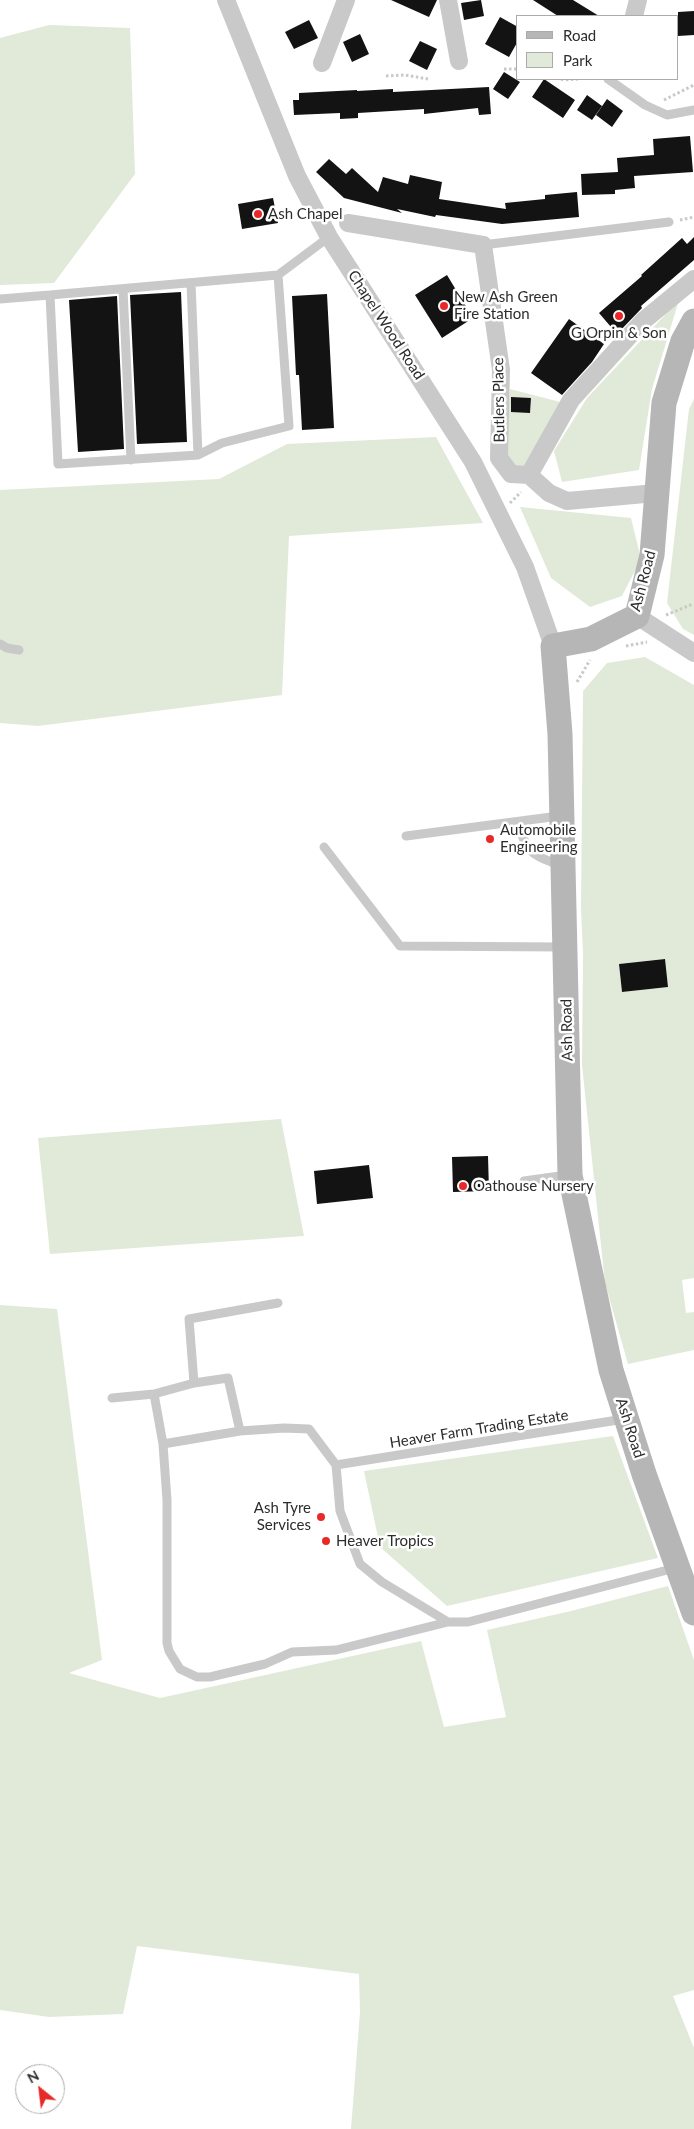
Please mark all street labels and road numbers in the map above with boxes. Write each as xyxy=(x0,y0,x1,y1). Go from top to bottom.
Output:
street label: Chapel Wood Road xyxy=(344,267,428,383)
street label: Butlers Place xyxy=(489,357,509,443)
street label: Ash Road xyxy=(626,549,660,613)
street label: Ash Road xyxy=(557,999,577,1061)
street label: Ash Road xyxy=(612,1396,648,1460)
street label: Heaver Farm Trading Estate xyxy=(388,1406,570,1452)

